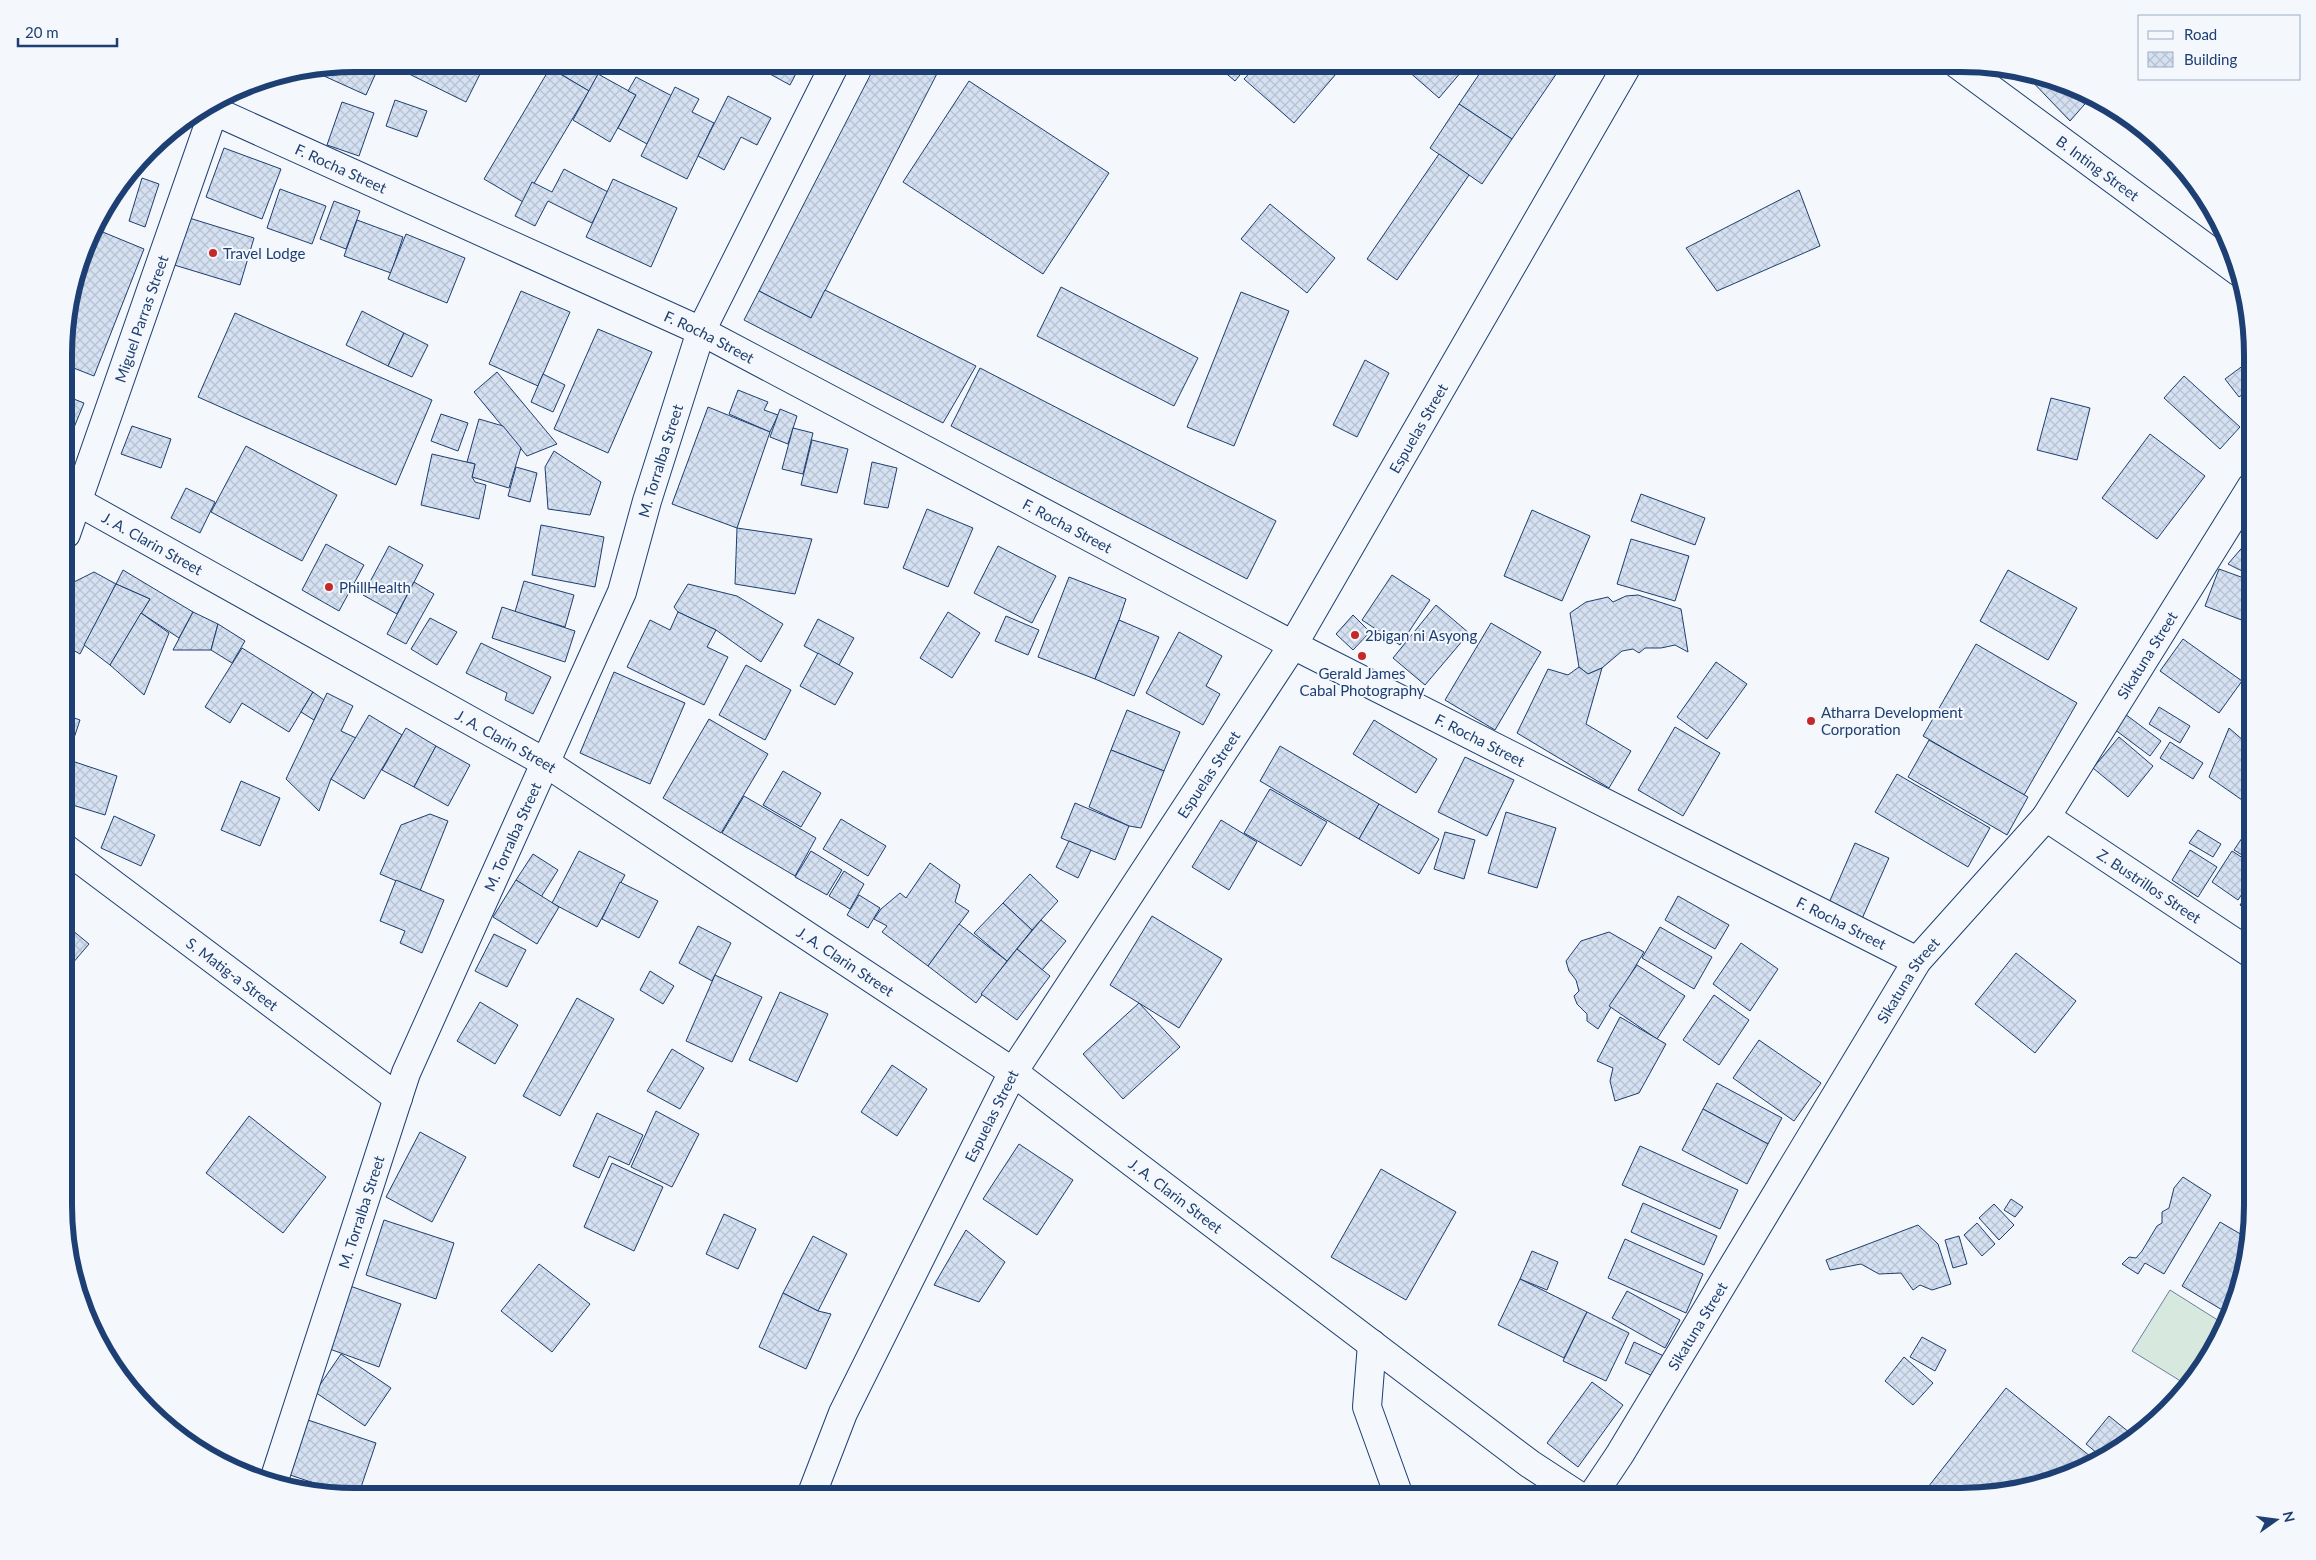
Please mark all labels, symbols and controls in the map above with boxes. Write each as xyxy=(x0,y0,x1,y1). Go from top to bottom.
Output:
scale bar xyxy=(18,15,116,47)
legend xyxy=(2138,15,2301,80)
text: 20 m xyxy=(25,23,59,41)
text: Road xyxy=(2184,25,2217,43)
text: Building xyxy=(2184,50,2237,68)
street label: B. Inting Street xyxy=(2053,131,2143,205)
street label: F. Rocha Street xyxy=(293,140,390,197)
place label: Travel Lodge xyxy=(223,244,305,262)
marker: Travel Lodge xyxy=(207,247,219,259)
street label: Miguel Parras Street xyxy=(111,252,172,385)
street label: F. Rocha Street xyxy=(662,307,758,367)
street label: Espuelas Street xyxy=(1385,379,1451,476)
street label: M. Torralba Street xyxy=(634,401,686,519)
street label: F. Rocha Street xyxy=(1020,494,1116,557)
street label: J. A. Clarin Street xyxy=(99,508,206,579)
place label: PhillHealth xyxy=(339,578,411,596)
marker: PhillHealth xyxy=(323,581,335,593)
street label: Sikatuna Street xyxy=(2113,608,2181,702)
place label: 2bigan ni Asyong xyxy=(1365,626,1477,644)
marker: 2bigan ni Asyong xyxy=(1349,629,1361,641)
marker: Gerald James Cabal Photography xyxy=(1356,650,1368,662)
place label: Gerald James Cabal Photography xyxy=(1299,664,1425,699)
place label: Atharra Development Corporation xyxy=(1821,703,1963,738)
street label: J. A. Clarin Street xyxy=(453,705,560,777)
street label: F. Rocha Street xyxy=(1432,710,1529,770)
marker: Atharra Development Corporation xyxy=(1805,715,1817,727)
street label: Espuelas Street xyxy=(1173,727,1244,821)
street label: M. Torralba Street xyxy=(480,779,545,894)
street label: Z. Bustrillos Street xyxy=(2094,845,2205,927)
street label: F. Rocha Street xyxy=(1794,893,1890,953)
street label: J. A. Clarin Street xyxy=(794,923,898,1000)
street label: Sikatuna Street xyxy=(1873,933,1943,1026)
street label: S. Matig-a Street xyxy=(183,934,282,1014)
street label: Espuelas Street xyxy=(961,1066,1022,1165)
street label: M. Torralba Street xyxy=(334,1153,388,1271)
street label: J. A. Clarin Street xyxy=(1125,1154,1227,1237)
street label: Sikatuna Street xyxy=(1664,1278,1731,1373)
north arrow xyxy=(2251,1495,2301,1545)
text: N xyxy=(2280,1509,2299,1524)

